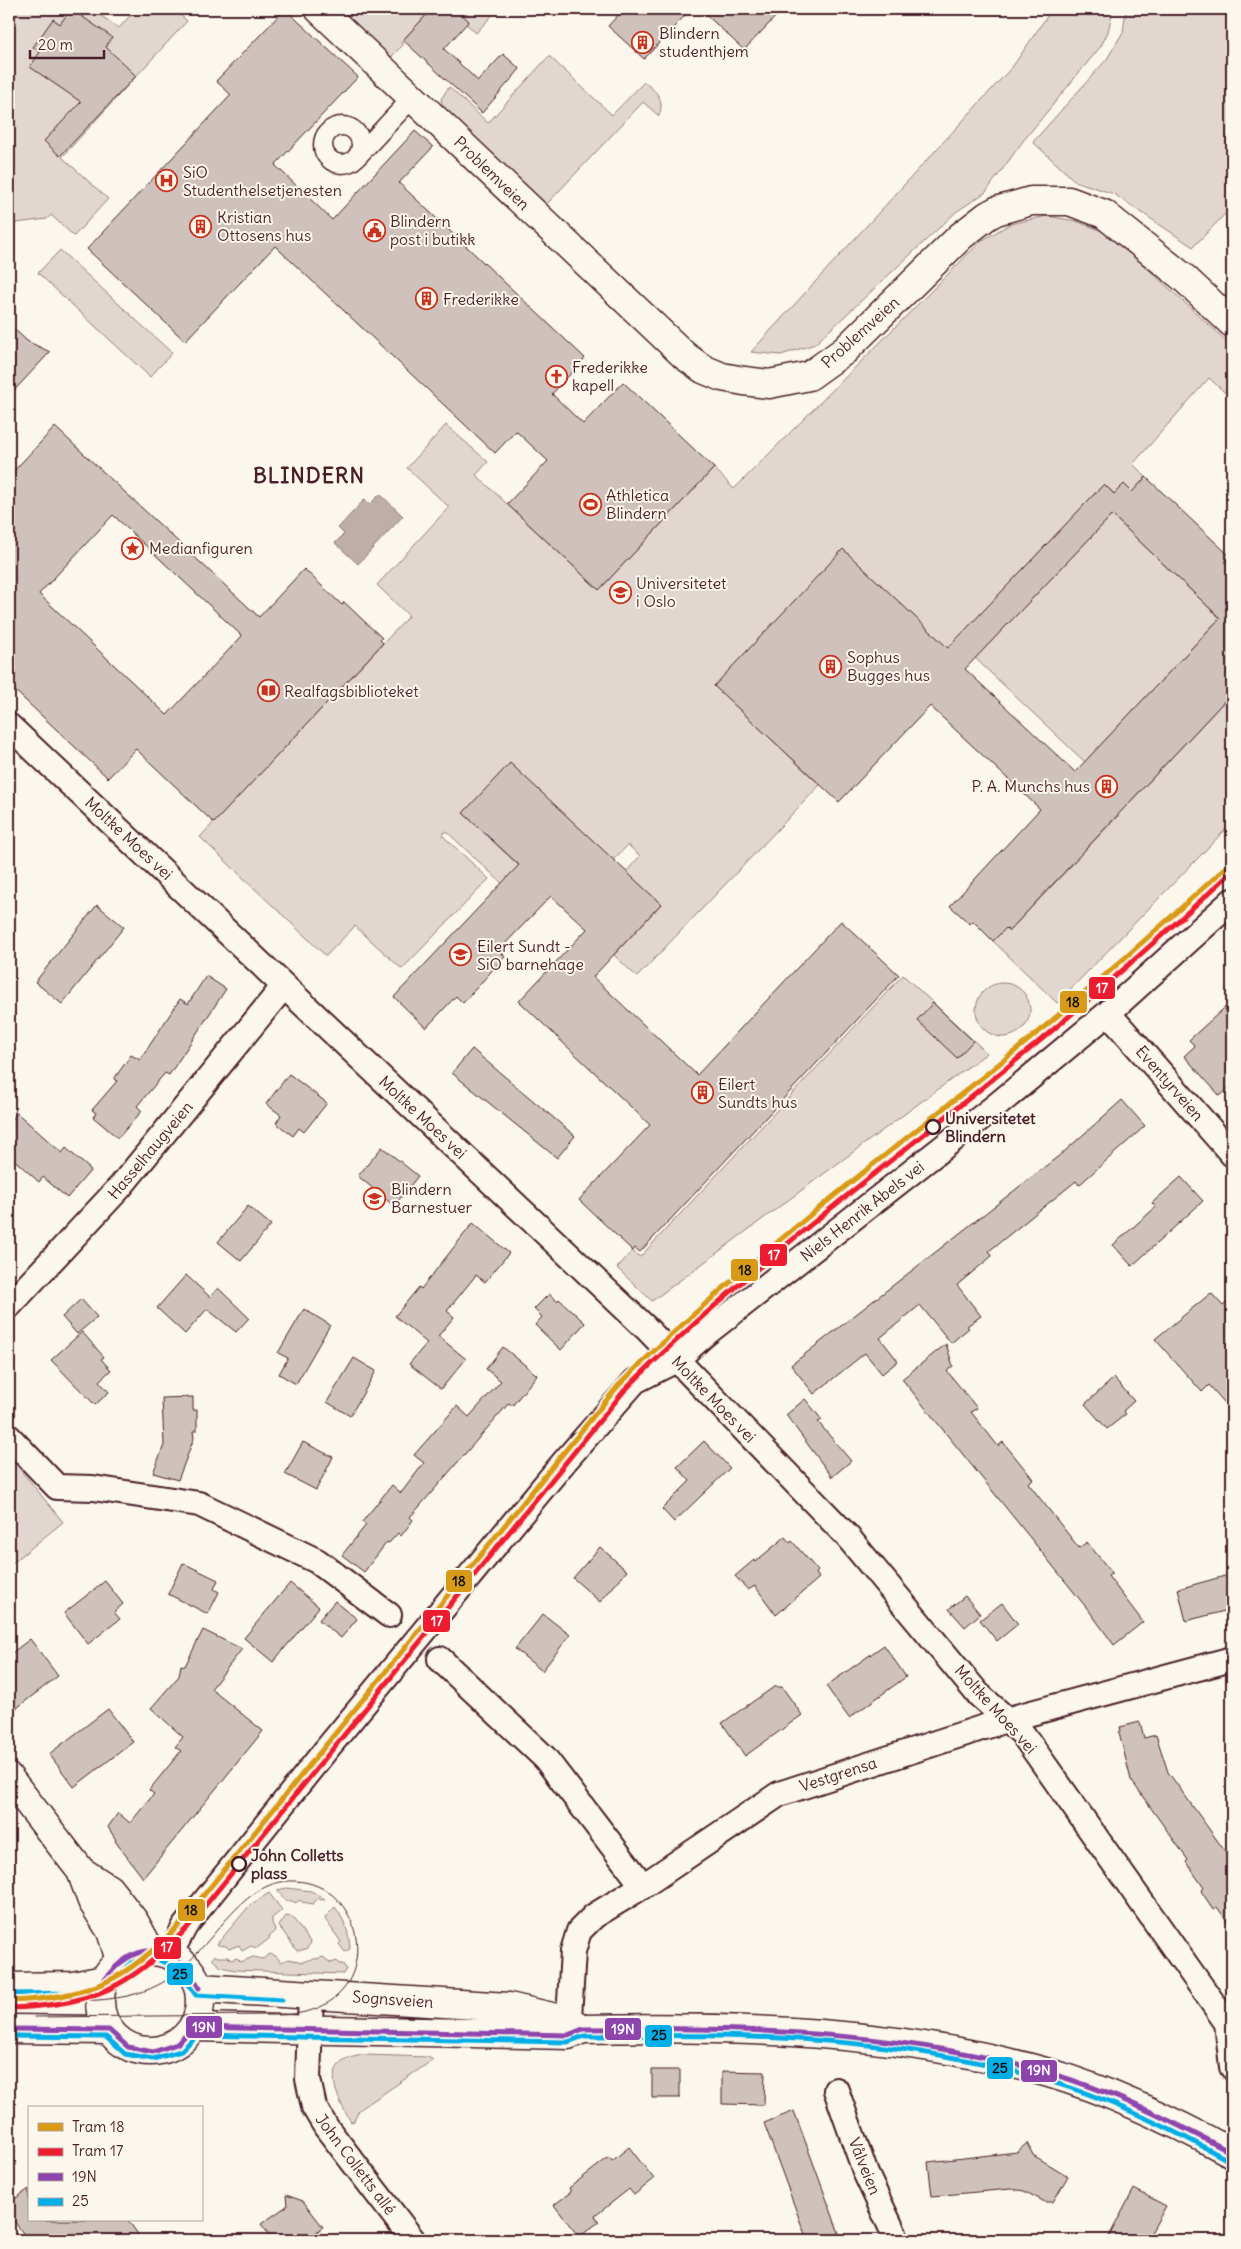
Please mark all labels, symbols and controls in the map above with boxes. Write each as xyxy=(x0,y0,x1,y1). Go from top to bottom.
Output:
place label: Blindern studenthjem xyxy=(659,23,749,61)
scale bar xyxy=(30,28,104,60)
building icon: Blindern studenthjem xyxy=(631,30,655,54)
text: 20 m xyxy=(38,35,73,54)
street label: Problemveien xyxy=(450,132,534,214)
place label: SiO Studenthelsetjenesten xyxy=(183,162,342,200)
hospital icon: SiO Studenthelsetjenesten xyxy=(155,169,179,193)
place label: Kristian Ottosens hus xyxy=(217,207,311,245)
place label: Blindern post i butikk xyxy=(390,211,475,249)
building icon: Kristian Ottosens hus xyxy=(189,214,213,238)
public building icon: Blindern post i butikk xyxy=(362,218,386,242)
building icon: Frederikke xyxy=(415,287,439,311)
place label: Frederikke xyxy=(443,289,519,309)
street label: Problemveien xyxy=(817,292,903,372)
place label: Frederikke kapell xyxy=(572,357,648,395)
church icon: Frederikke kapell xyxy=(544,364,568,388)
district label: BLINDERN xyxy=(253,462,365,489)
place label: Athletica Blindern xyxy=(606,485,669,523)
sports icon: Athletica Blindern xyxy=(578,492,602,516)
place icon: Medianfiguren xyxy=(121,536,145,560)
place label: Medianfiguren xyxy=(149,538,253,558)
place label: Universitetet i Oslo xyxy=(636,573,727,611)
school or university icon: Universitetet i Oslo xyxy=(608,580,632,604)
place label: Sophus Bugges hus xyxy=(847,647,930,685)
building icon: Sophus Bugges hus xyxy=(819,654,843,678)
library icon: Realfagsbiblioteket xyxy=(256,679,280,703)
place label: Realfagsbiblioteket xyxy=(284,681,419,701)
building icon: P. A. Munchs hus xyxy=(1094,774,1118,798)
place label: P. A. Munchs hus xyxy=(972,776,1090,796)
street label: Moltke Moes vei xyxy=(81,792,177,884)
place label: Eilert Sundt - SiO barnehage xyxy=(477,936,584,974)
school or university icon: Eilert Sundt - SiO barnehage xyxy=(449,943,473,967)
line badge: 17 xyxy=(1088,976,1116,1000)
text: 17 xyxy=(1096,979,1108,997)
line badge: 18 xyxy=(1059,990,1088,1014)
text: 18 xyxy=(1066,993,1080,1011)
street label: Eventyrveien xyxy=(1132,1041,1208,1125)
street label: Moltke Moes vei xyxy=(375,1071,471,1163)
place label: Eilert Sundts hus xyxy=(718,1074,797,1112)
building icon: Eilert Sundts hus xyxy=(690,1081,714,1105)
street label: Hasselhaugveien xyxy=(103,1097,197,1203)
place label: Universitetet Blindern xyxy=(945,1108,1036,1146)
marker: Universitetet Blindern xyxy=(925,1119,941,1135)
street label: Niels Henrik Abels vei xyxy=(796,1156,928,1266)
place label: Blindern Barnestuer xyxy=(391,1179,473,1217)
school or university icon: Blindern Barnestuer xyxy=(363,1186,387,1210)
line badge: 17 xyxy=(759,1243,788,1267)
text: 17 xyxy=(768,1246,780,1264)
line badge: 18 xyxy=(730,1258,759,1282)
text: 18 xyxy=(738,1261,752,1279)
street label: Moltke Moes vei xyxy=(668,1351,760,1447)
line badge: 18 xyxy=(445,1569,473,1593)
text: 18 xyxy=(452,1572,466,1590)
line badge: 17 xyxy=(422,1609,451,1633)
text: 17 xyxy=(431,1612,443,1630)
street label: Moltke Moes vei xyxy=(951,1660,1041,1758)
street label: Vestgrensa xyxy=(797,1752,879,1796)
place label: John Colletts plass xyxy=(251,1845,344,1884)
marker: John Colletts plass xyxy=(231,1856,247,1872)
line badge: 18 xyxy=(177,1898,206,1922)
text: 18 xyxy=(184,1901,198,1919)
line badge: 17 xyxy=(153,1936,182,1960)
text: 17 xyxy=(161,1938,173,1956)
line badge: 25 xyxy=(166,1962,194,1986)
text: 25 xyxy=(172,1965,188,1983)
street label: Sognsveien xyxy=(352,1986,434,2012)
line badge: 19N xyxy=(185,2015,223,2039)
line badge: 19N xyxy=(604,2017,642,2041)
text: 19N xyxy=(192,2018,216,2036)
text: 19N xyxy=(611,2020,635,2038)
line badge: 25 xyxy=(644,2024,673,2048)
text: 25 xyxy=(651,2026,667,2044)
line badge: 25 xyxy=(986,2056,1014,2080)
text: 25 xyxy=(992,2059,1008,2077)
line badge: 19N xyxy=(1020,2059,1058,2083)
text: 19N xyxy=(1027,2061,1051,2079)
legend xyxy=(28,2106,202,2222)
street label: John Colletts allé xyxy=(311,2110,401,2218)
text: Tram 18 xyxy=(72,2117,125,2136)
street label: Vålveien xyxy=(845,2134,885,2198)
text: Tram 17 xyxy=(72,2141,123,2160)
text: 19N xyxy=(72,2167,97,2186)
text: 25 xyxy=(72,2191,89,2210)

